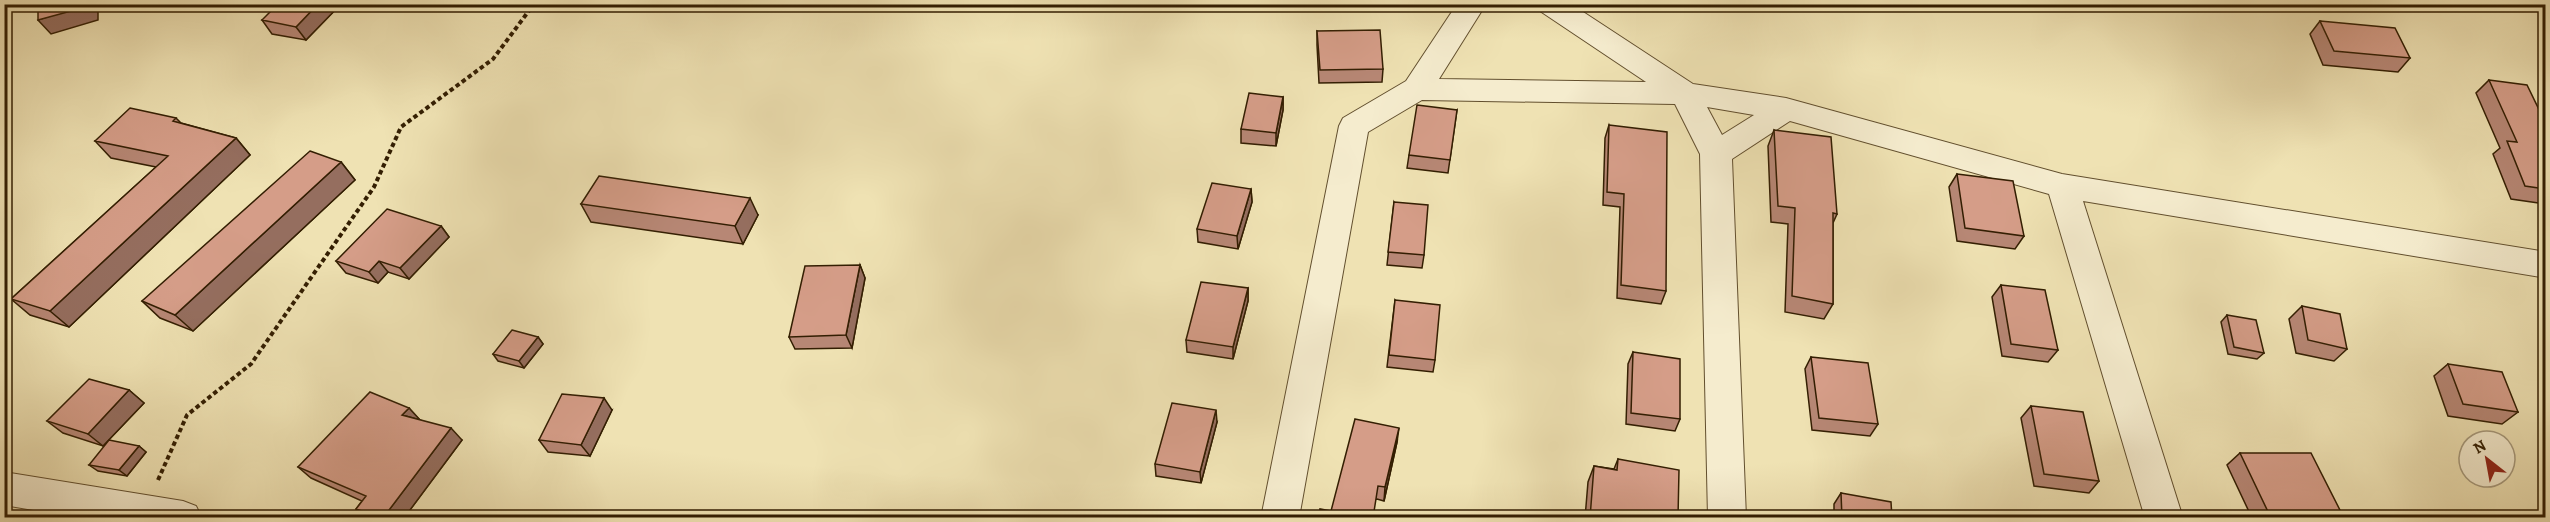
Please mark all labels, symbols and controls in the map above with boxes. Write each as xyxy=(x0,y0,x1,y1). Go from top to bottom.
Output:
north arrow xyxy=(2457,429,2517,489)
text: N xyxy=(2469,434,2491,459)

